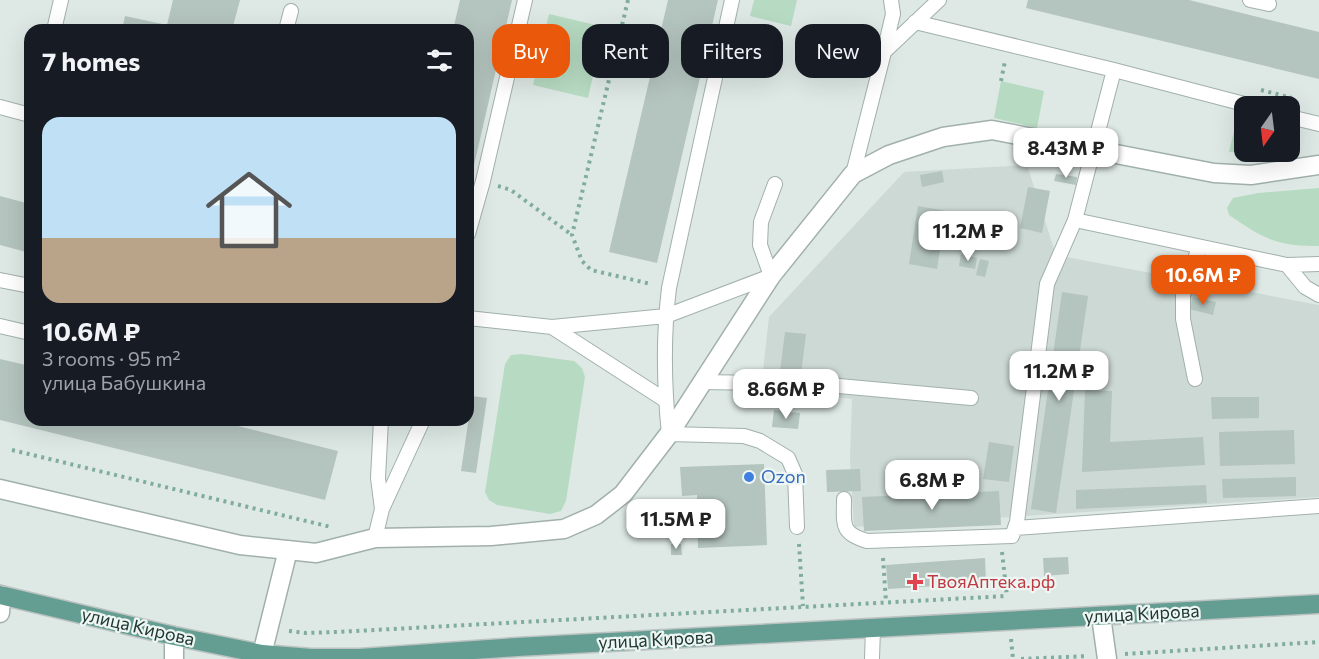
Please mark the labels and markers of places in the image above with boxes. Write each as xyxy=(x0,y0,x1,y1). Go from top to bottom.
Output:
pin: 8.43M ₽ xyxy=(1011,128,1121,179)
pin: 11.2M ₽ xyxy=(913,211,1023,262)
pin: 10.6M ₽ xyxy=(1148,255,1258,306)
pin: 11.2M ₽ xyxy=(1004,351,1114,402)
pin: 8.66M ₽ xyxy=(731,369,841,420)
pin: 6.8M ₽ xyxy=(883,460,981,511)
place label: Ozon xyxy=(761,465,806,487)
marker: Ozon xyxy=(742,470,756,484)
pin: 11.5M ₽ xyxy=(621,499,731,550)
place label: ТвояАптека.рф xyxy=(927,570,1055,592)
marker: ТвояАптека.рф xyxy=(908,575,922,589)

